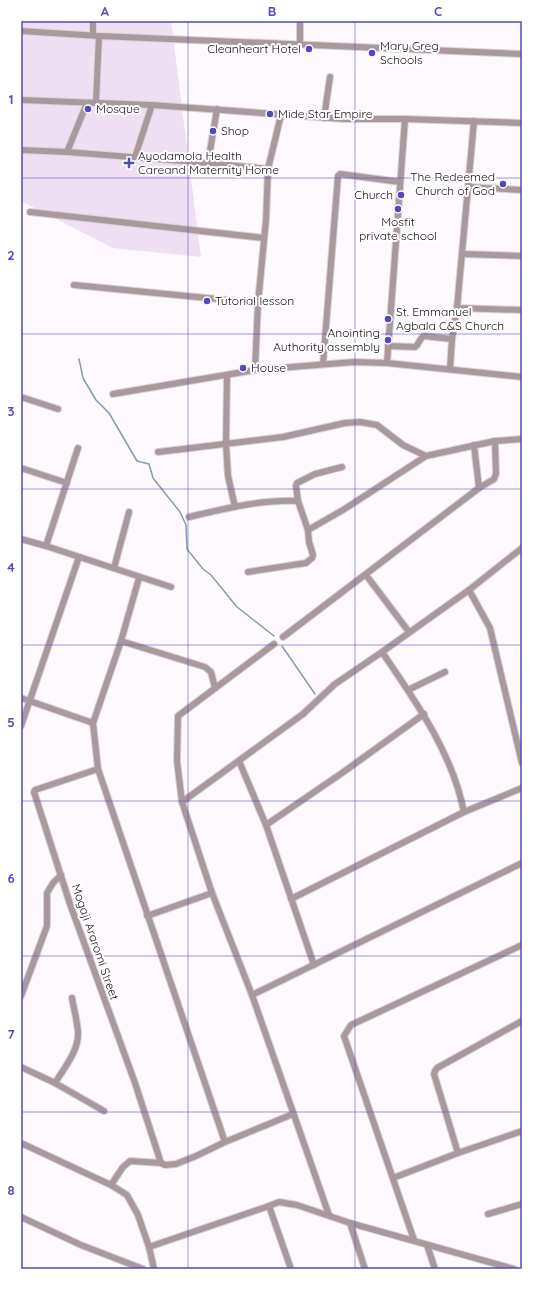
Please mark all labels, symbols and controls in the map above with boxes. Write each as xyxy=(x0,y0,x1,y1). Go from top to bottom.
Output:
text: A xyxy=(101,3,110,19)
text: B xyxy=(268,3,276,19)
text: C xyxy=(434,3,442,19)
place label: Mary Greg Schools xyxy=(380,38,439,67)
place label: Cleanheart Hotel xyxy=(207,41,301,56)
marker: Cleanheart Hotel xyxy=(304,44,314,54)
marker: Mary Greg Schools xyxy=(367,48,377,58)
text: 1 xyxy=(8,91,14,107)
place label: Mosque xyxy=(96,101,140,116)
marker: Mosque xyxy=(83,104,93,114)
place label: Mide Star Empire xyxy=(278,106,373,121)
marker: Mide Star Empire xyxy=(265,109,275,119)
place label: Shop xyxy=(221,123,249,138)
marker: Shop xyxy=(208,126,218,136)
place label: Ayodamola Health Careand Maternity Home xyxy=(138,148,279,177)
marker: Ayodamola Health Careand Maternity Home xyxy=(123,157,135,169)
place label: The Redeemed Church of God xyxy=(410,169,495,198)
marker: The Redeemed Church of God xyxy=(498,179,508,189)
place label: Church xyxy=(354,187,393,202)
marker: Church xyxy=(396,190,406,200)
marker: Mosfit private school xyxy=(393,204,403,214)
place label: Mosfit private school xyxy=(359,214,437,243)
text: 2 xyxy=(7,247,15,263)
place label: Tutorial lesson xyxy=(215,293,294,308)
marker: Tutorial lesson xyxy=(202,296,212,306)
place label: St. Emmanuel Agbala C&S Church xyxy=(396,304,504,333)
marker: St. Emmanuel Agbala C&S Church xyxy=(383,314,393,324)
place label: Anointing Authority assembly xyxy=(273,325,380,354)
marker: Anointing Authority assembly xyxy=(383,335,393,345)
place label: House xyxy=(251,360,286,375)
marker: House xyxy=(238,363,248,373)
text: 3 xyxy=(8,403,15,419)
text: 4 xyxy=(7,559,15,575)
text: 5 xyxy=(7,714,15,730)
text: 6 xyxy=(7,870,15,886)
street label: Mogaji Araromi Street xyxy=(69,882,122,1002)
text: 7 xyxy=(7,1026,15,1042)
text: 8 xyxy=(7,1182,15,1198)

